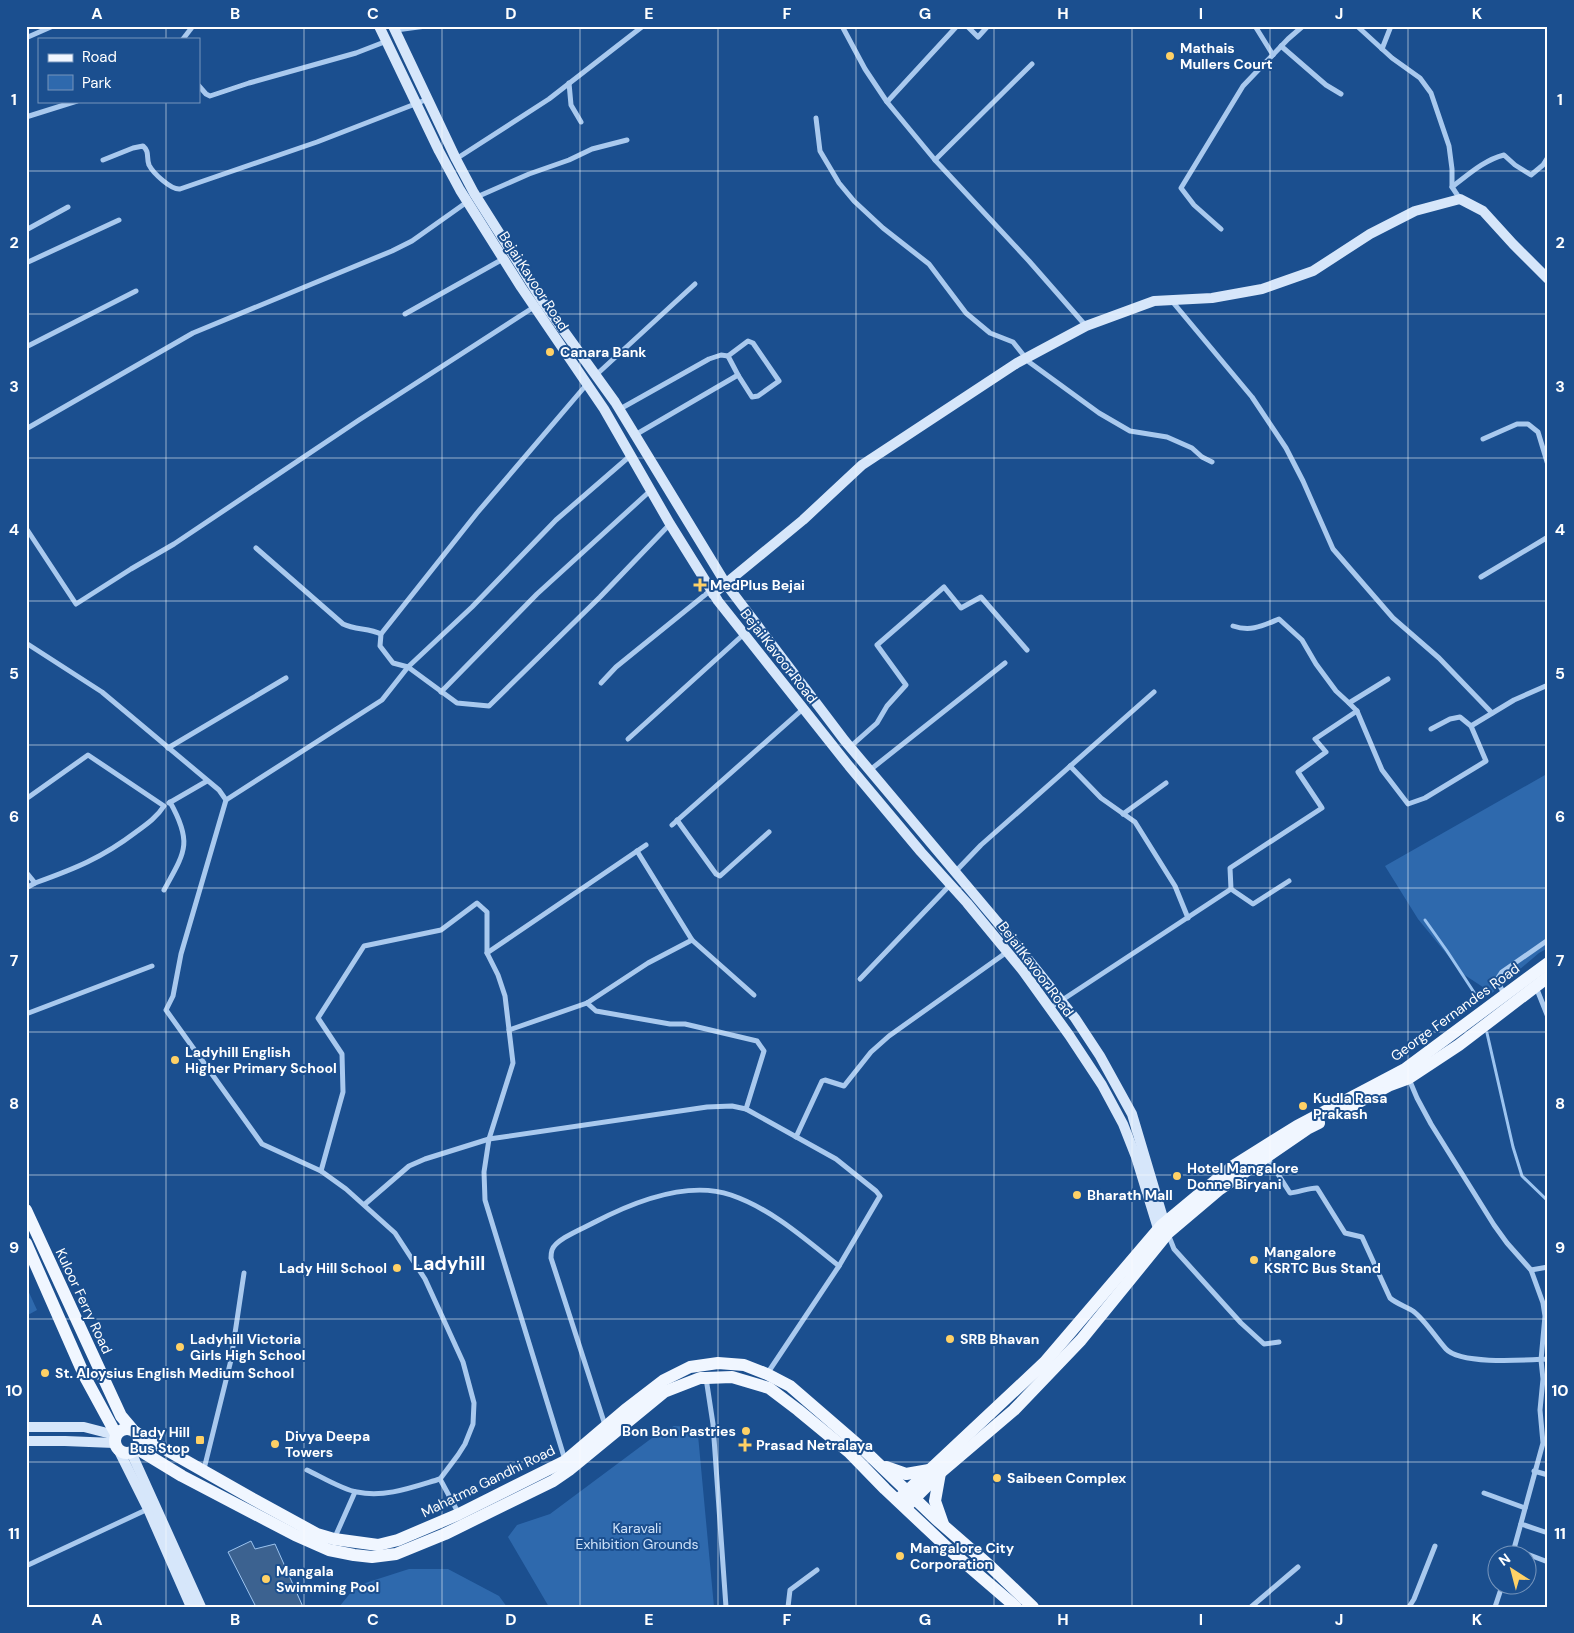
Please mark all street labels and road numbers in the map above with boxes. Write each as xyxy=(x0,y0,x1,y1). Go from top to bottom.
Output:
street label: Bejai Kavoor Road xyxy=(495,228,573,334)
street label: Bejai Kavoor Road xyxy=(737,605,821,707)
street label: Bejai Kavoor Road xyxy=(994,918,1078,1020)
street label: George Fernandes Road xyxy=(1387,959,1523,1065)
street label: Kuloor Ferry Road xyxy=(52,1245,116,1357)
street label: Mahatma Gandhi Road xyxy=(418,1441,558,1521)

